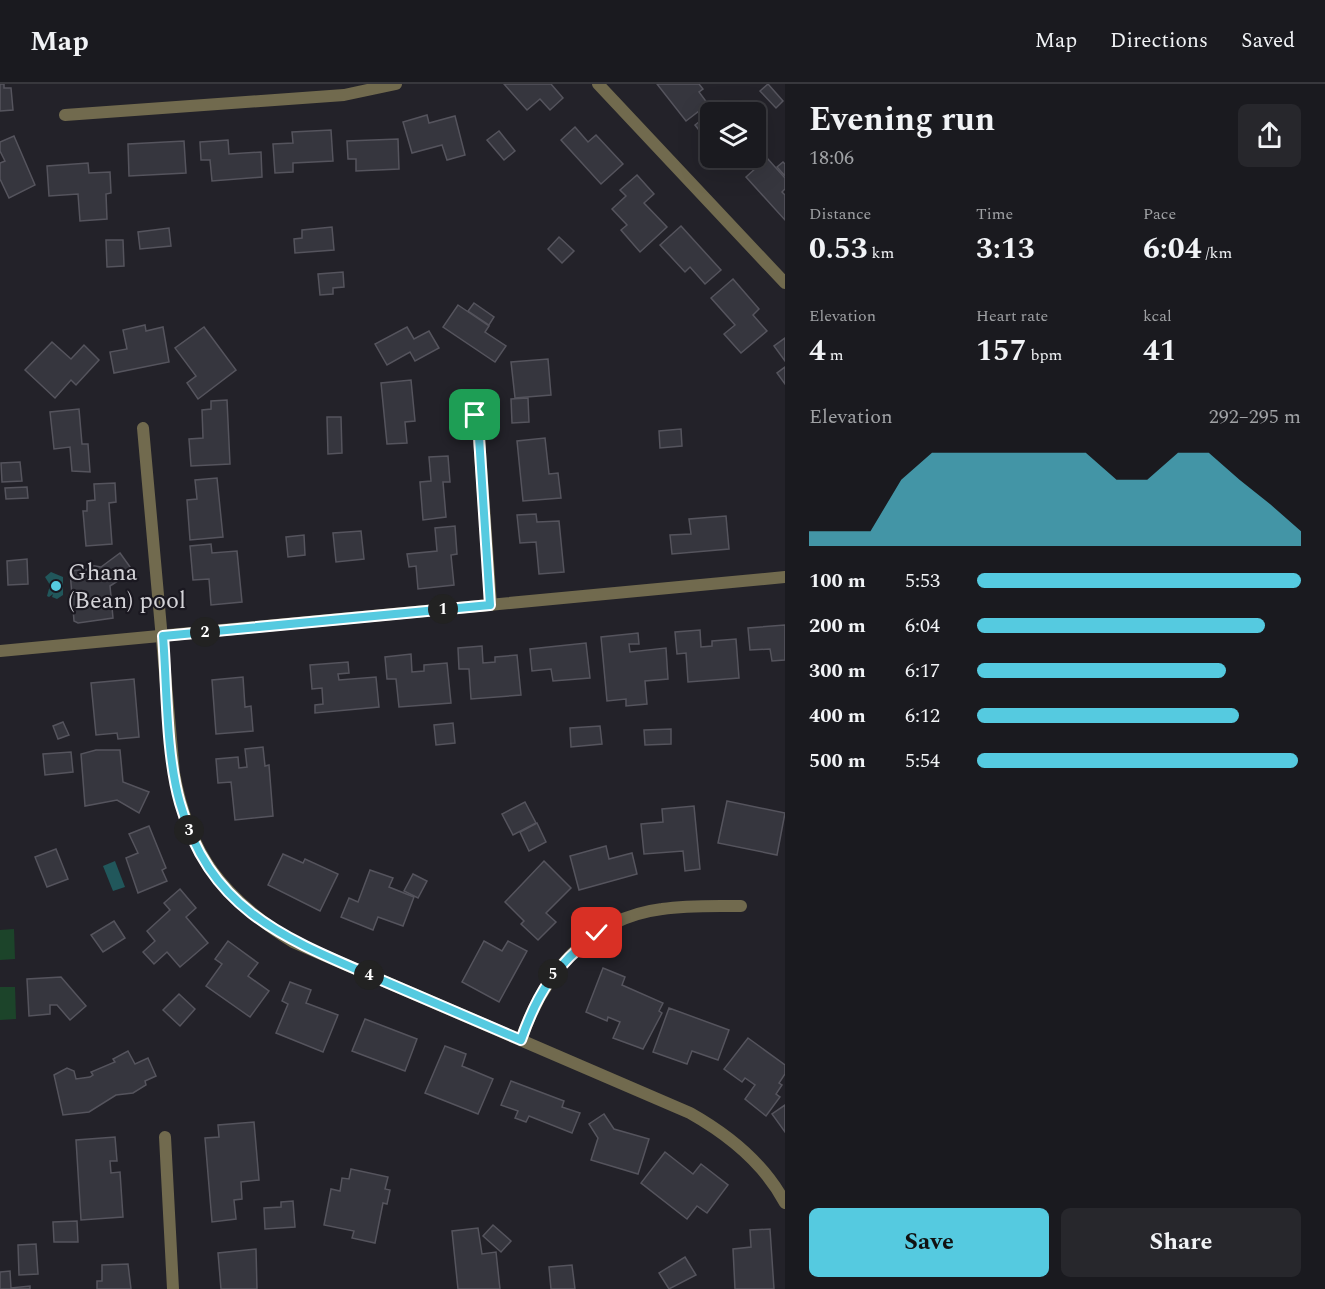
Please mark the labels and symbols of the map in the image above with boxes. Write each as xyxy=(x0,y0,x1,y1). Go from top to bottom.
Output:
pin xyxy=(449,389,500,440)
place label: Ghana (Bean) pool xyxy=(68,555,186,619)
marker: Ghana (Bean) pool xyxy=(49,579,63,593)
pin: 1 xyxy=(428,594,458,624)
pin: 2 xyxy=(190,617,220,647)
pin: 3 xyxy=(174,815,204,845)
pin xyxy=(571,907,622,958)
pin: 5 xyxy=(538,959,568,989)
pin: 4 xyxy=(354,960,384,990)

